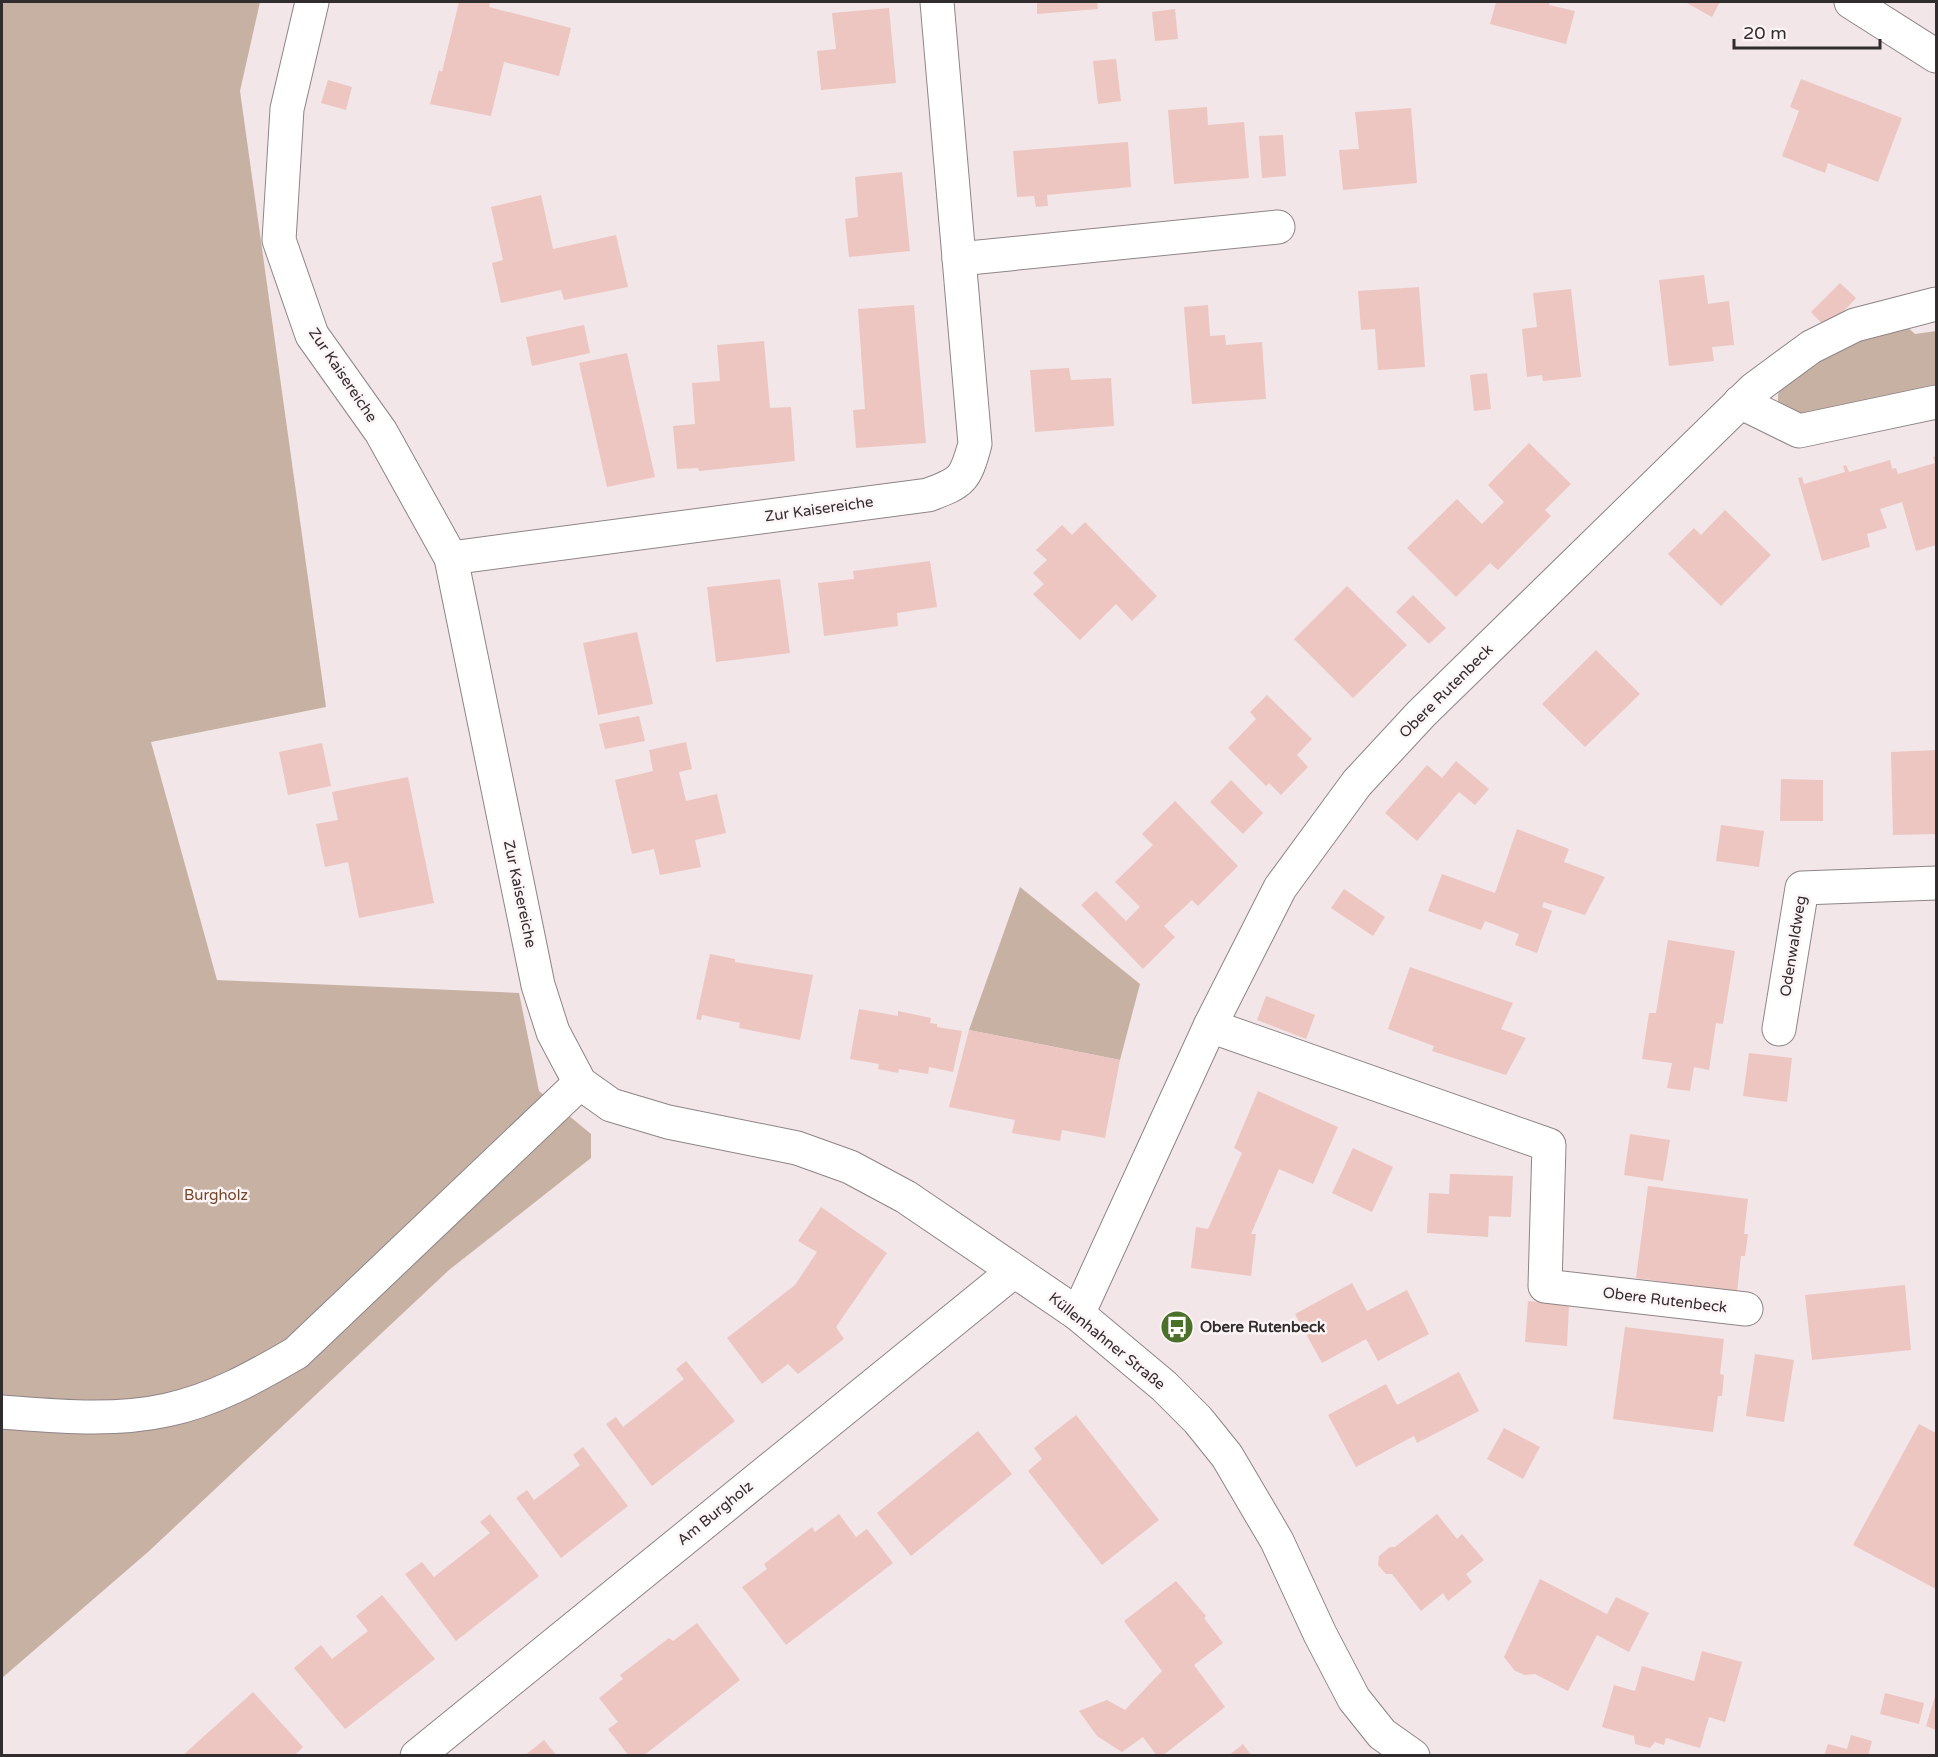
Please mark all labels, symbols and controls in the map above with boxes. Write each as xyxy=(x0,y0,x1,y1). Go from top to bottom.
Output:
scale bar xyxy=(1734,12,1880,50)
text: 20 m xyxy=(1743,22,1787,44)
street label: Zur Kaisereiche xyxy=(305,325,381,425)
street label: Zur Kaisereiche xyxy=(763,492,875,526)
street label: Obere Rutenbeck xyxy=(1395,640,1497,742)
street label: Zur Kaisereiche xyxy=(500,839,540,949)
street label: Odenwaldweg xyxy=(1776,894,1810,998)
park label: Burgholz xyxy=(184,1186,248,1204)
street label: Obere Rutenbeck xyxy=(1602,1283,1728,1317)
street label: Küllenhahner Straße xyxy=(1045,1288,1169,1394)
bus stop icon: Obere Rutenbeck xyxy=(1159,1309,1195,1345)
place label: Obere Rutenbeck xyxy=(1200,1318,1325,1336)
street label: Am Burgholz xyxy=(673,1477,757,1549)

